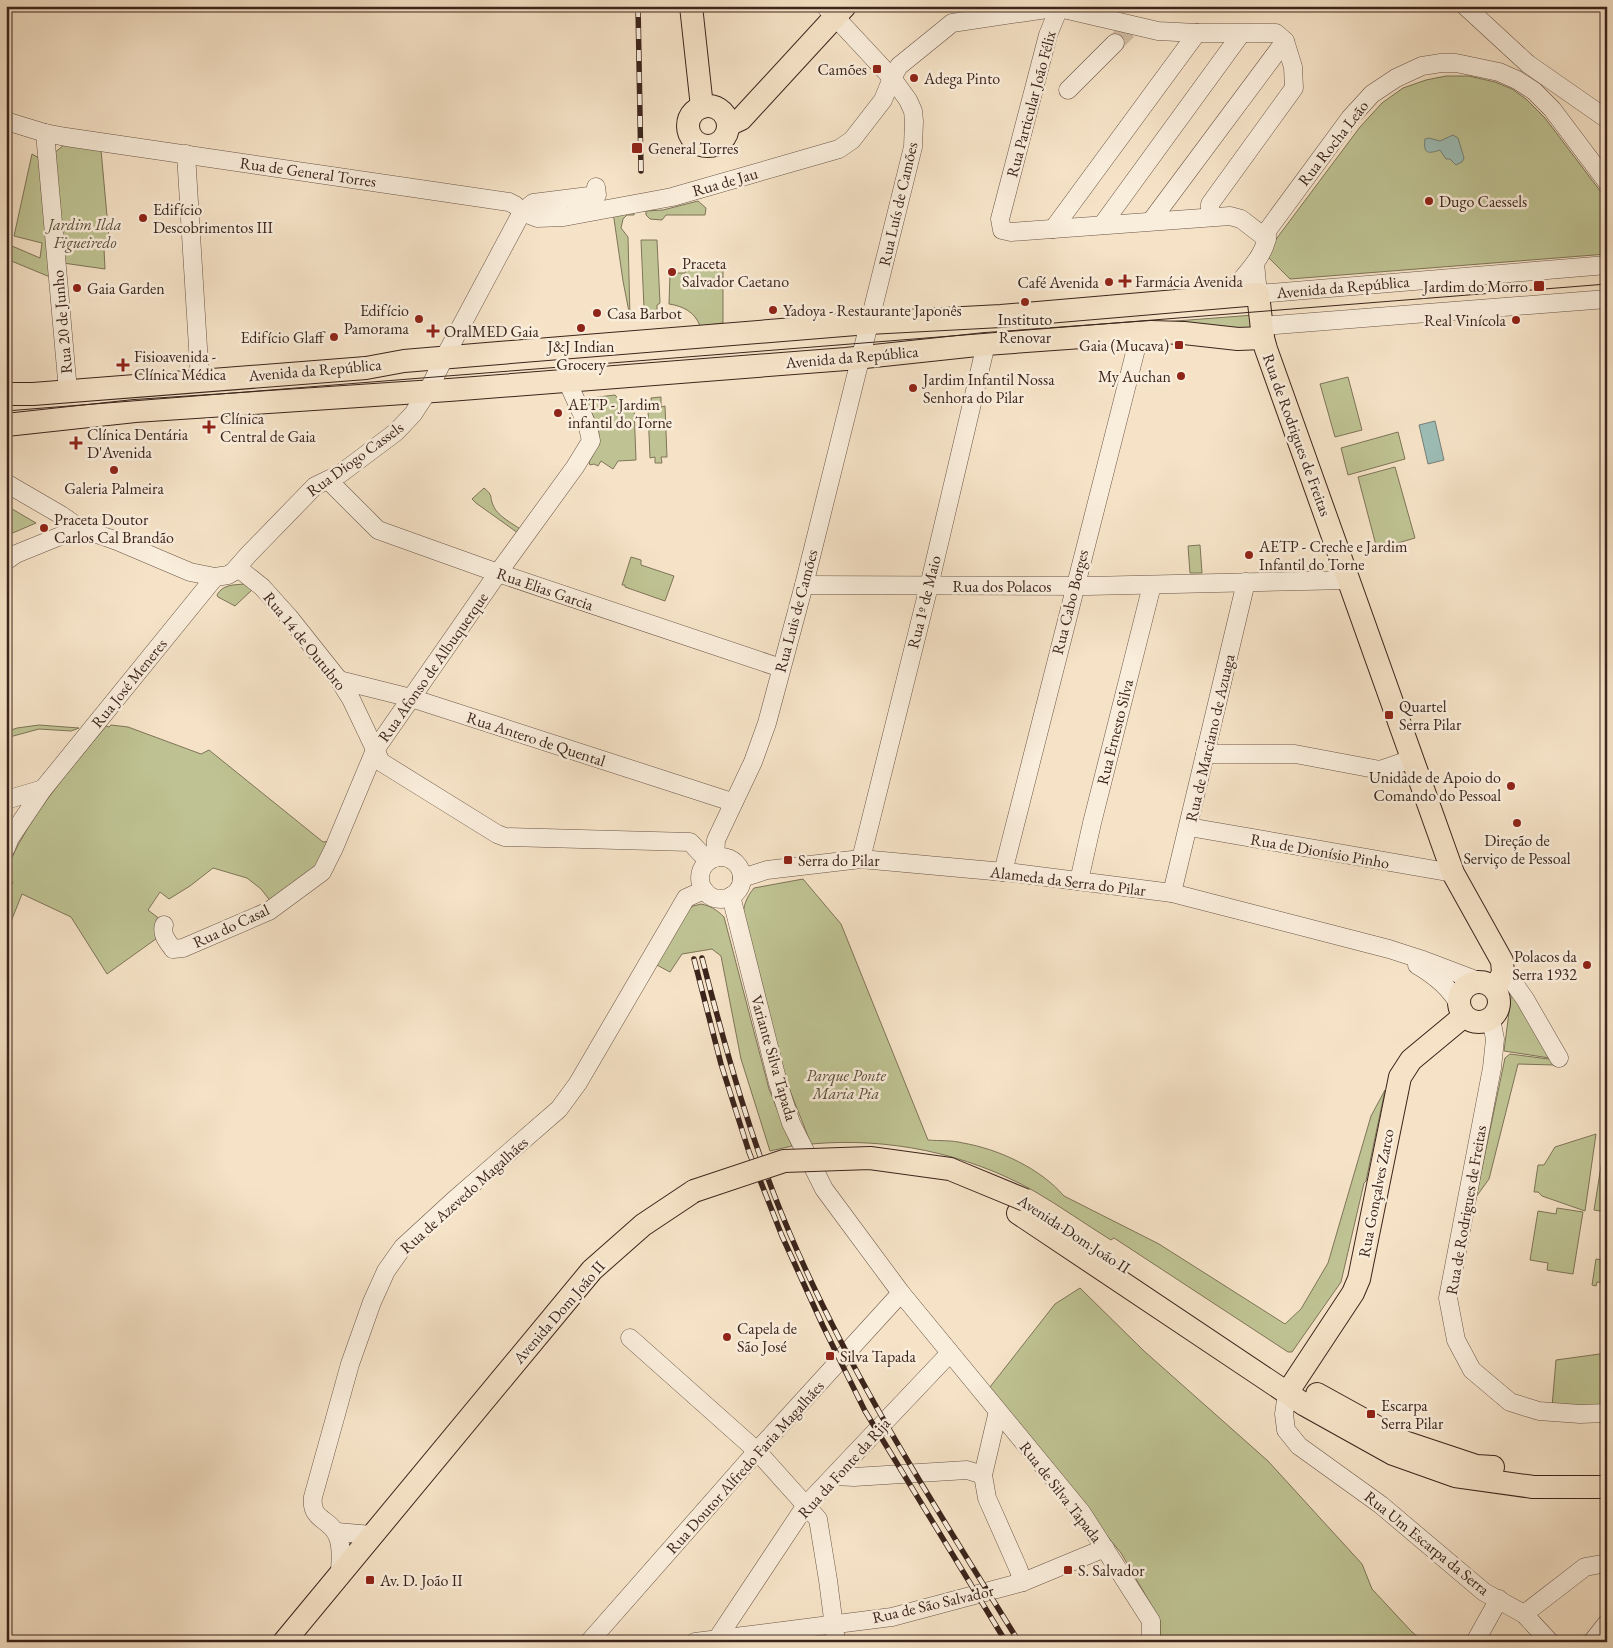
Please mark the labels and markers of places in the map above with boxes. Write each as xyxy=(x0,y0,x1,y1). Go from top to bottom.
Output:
place label: Camões xyxy=(817,59,867,80)
marker: Camões xyxy=(871,63,883,75)
place label: Adega Pinto xyxy=(923,68,1000,89)
marker: Adega Pinto xyxy=(908,72,920,84)
place label: General Torres xyxy=(648,138,738,159)
marker: General Torres xyxy=(630,141,644,155)
place label: Dugo Caessels xyxy=(1439,191,1527,212)
marker: Dugo Caessels xyxy=(1423,195,1435,207)
place label: Edifício Descobrimentos III xyxy=(153,199,273,238)
marker: Edifício Descobrimentos III xyxy=(137,212,149,224)
place label: Praceta Salvador Caetano xyxy=(682,253,789,292)
marker: Praceta Salvador Caetano xyxy=(666,266,678,278)
place label: Farmácia Avenida xyxy=(1135,271,1244,292)
place label: Café Avenida xyxy=(1017,272,1100,293)
marker: Farmácia Avenida xyxy=(1119,275,1131,287)
marker: Café Avenida xyxy=(1103,276,1115,288)
place label: Jardim do Morro xyxy=(1421,276,1528,297)
place label: Gaia Garden xyxy=(87,278,165,299)
marker: Jardim do Morro xyxy=(1532,279,1546,293)
marker: Gaia Garden xyxy=(71,282,83,294)
marker: Instituto Renovar xyxy=(1019,296,1031,308)
place label: Edifício Pamorama xyxy=(344,300,410,339)
place label: Yadoya - Restaurante Japonês xyxy=(783,300,962,321)
place label: Casa Barbot xyxy=(607,303,682,324)
marker: Yadoya - Restaurante Japonês xyxy=(767,304,779,316)
marker: Casa Barbot xyxy=(591,307,603,319)
place label: Instituto Renovar xyxy=(998,309,1052,348)
place label: Real Vinícola xyxy=(1424,310,1507,331)
marker: Edifício Pamorama xyxy=(413,313,425,325)
marker: Real Vinícola xyxy=(1510,314,1522,326)
place label: OralMED Gaia xyxy=(444,321,539,342)
marker: J&J Indian Grocery xyxy=(575,322,587,334)
marker: OralMED Gaia xyxy=(426,324,440,338)
place label: Edifício Glaff xyxy=(241,327,326,348)
marker: Edifício Glaff xyxy=(328,331,340,343)
place label: Gaia (Mucava) xyxy=(1079,335,1169,356)
place label: J&J Indian Grocery xyxy=(546,336,615,375)
marker: Gaia (Mucava) xyxy=(1173,339,1185,351)
place label: Fisioavenida - Clínica Médica xyxy=(134,346,227,385)
marker: Fisioavenida - Clínica Médica xyxy=(116,358,130,372)
place label: My Auchan xyxy=(1098,366,1172,387)
place label: Jardim Infantil Nossa Senhora do Pilar xyxy=(921,369,1055,408)
marker: My Auchan xyxy=(1175,370,1187,382)
marker: Jardim Infantil Nossa Senhora do Pilar xyxy=(907,382,919,394)
place label: AETP - Jardim infantil do Torne xyxy=(567,394,672,433)
marker: AETP - Jardim infantil do Torne xyxy=(552,407,564,419)
place label: Clínica Central de Gaia xyxy=(220,408,316,447)
marker: Clínica Central de Gaia xyxy=(202,420,216,434)
place label: Clínica Dentária D'Avenida xyxy=(87,424,189,463)
marker: Clínica Dentária D'Avenida xyxy=(69,436,83,450)
marker: Galeria Palmeira xyxy=(108,464,120,476)
place label: Galeria Palmeira xyxy=(64,478,164,499)
place label: Praceta Doutor Carlos Cal Brandão xyxy=(54,509,174,548)
marker: Praceta Doutor Carlos Cal Brandão xyxy=(38,522,50,534)
place label: AETP - Creche e Jardim Infantil do Torne xyxy=(1258,536,1408,575)
marker: AETP - Creche e Jardim Infantil do Torne xyxy=(1243,549,1255,561)
place label: Quartel Serra Pilar xyxy=(1399,696,1462,735)
marker: Quartel Serra Pilar xyxy=(1383,709,1395,721)
place label: Unidade de Apoio do Comando do Pessoal xyxy=(1369,767,1501,806)
marker: Unidade de Apoio do Comando do Pessoal xyxy=(1505,780,1517,792)
marker: Direção de Serviço de Pessoal xyxy=(1511,817,1523,829)
place label: Direção de Serviço de Pessoal xyxy=(1463,830,1571,869)
place label: Serra do Pilar xyxy=(798,850,880,871)
marker: Serra do Pilar xyxy=(782,854,794,866)
place label: Polacos da Serra 1932 xyxy=(1512,946,1578,985)
marker: Polacos da Serra 1932 xyxy=(1581,959,1593,971)
place label: Capela de São José xyxy=(737,1318,797,1357)
marker: Capela de São José xyxy=(721,1331,733,1343)
place label: Silva Tapada xyxy=(840,1346,916,1367)
marker: Silva Tapada xyxy=(824,1350,836,1362)
place label: Escarpa Serra Pilar xyxy=(1381,1395,1444,1434)
marker: Escarpa Serra Pilar xyxy=(1365,1408,1377,1420)
place label: S. Salvador xyxy=(1078,1560,1145,1581)
marker: S. Salvador xyxy=(1062,1564,1074,1576)
place label: Av. D. João II xyxy=(379,1570,463,1591)
marker: Av. D. João II xyxy=(364,1574,376,1586)

